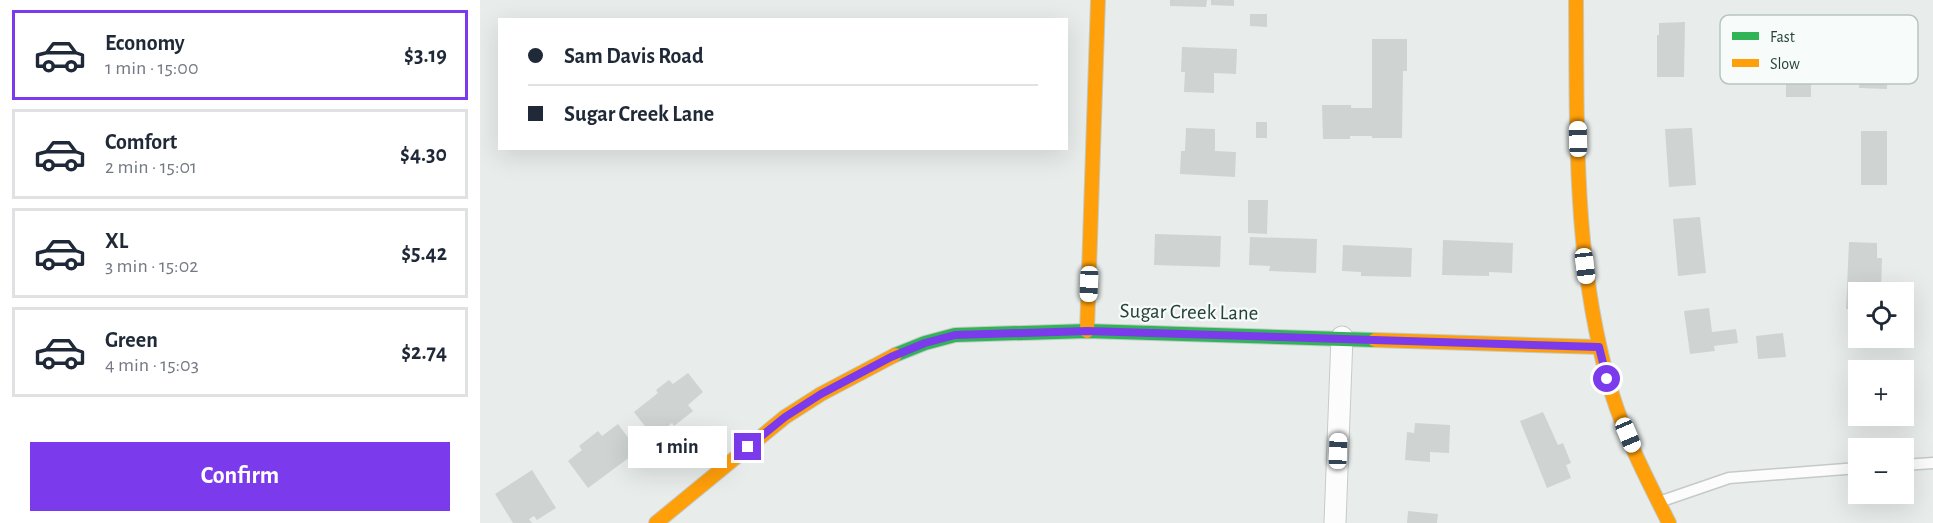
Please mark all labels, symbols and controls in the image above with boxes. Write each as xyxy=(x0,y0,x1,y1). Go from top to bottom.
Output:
legend xyxy=(1720,15,1918,84)
icon: car xyxy=(33,28,87,82)
text: Fast xyxy=(1770,29,1795,45)
text: Economy xyxy=(105,32,185,54)
text: $3.19 xyxy=(404,44,447,66)
text: Sam Davis Road xyxy=(564,45,703,67)
text: Slow xyxy=(1770,56,1800,72)
text: 1 min · 15:00 xyxy=(105,58,198,78)
text: Sugar Creek Lane xyxy=(564,103,714,125)
car xyxy=(1569,121,1587,157)
icon: car xyxy=(33,127,87,181)
text: Comfort xyxy=(105,131,177,153)
text: $4.30 xyxy=(400,143,447,165)
text: 2 min · 15:01 xyxy=(105,157,197,177)
icon: car xyxy=(33,226,87,280)
text: XL xyxy=(105,230,128,252)
text: $5.42 xyxy=(401,242,447,264)
car xyxy=(1574,247,1596,285)
text: 3 min · 15:02 xyxy=(105,256,198,276)
car xyxy=(1079,266,1099,302)
map controls xyxy=(1848,282,1914,504)
button: locate xyxy=(1848,282,1914,348)
street label: Sugar Creek Lane xyxy=(1119,300,1259,324)
icon: car xyxy=(33,325,87,379)
text: Green xyxy=(105,329,158,351)
text: $2.74 xyxy=(401,341,447,363)
text: 4 min · 15:03 xyxy=(105,355,199,375)
button: + xyxy=(1848,360,1914,426)
route start xyxy=(1593,365,1620,392)
car xyxy=(1613,415,1643,455)
callout: 1 min xyxy=(628,426,727,468)
route end xyxy=(734,433,761,460)
car xyxy=(1328,433,1348,469)
text: 1 min xyxy=(656,437,699,457)
button: − xyxy=(1848,438,1914,504)
button: Confirm xyxy=(30,442,450,511)

